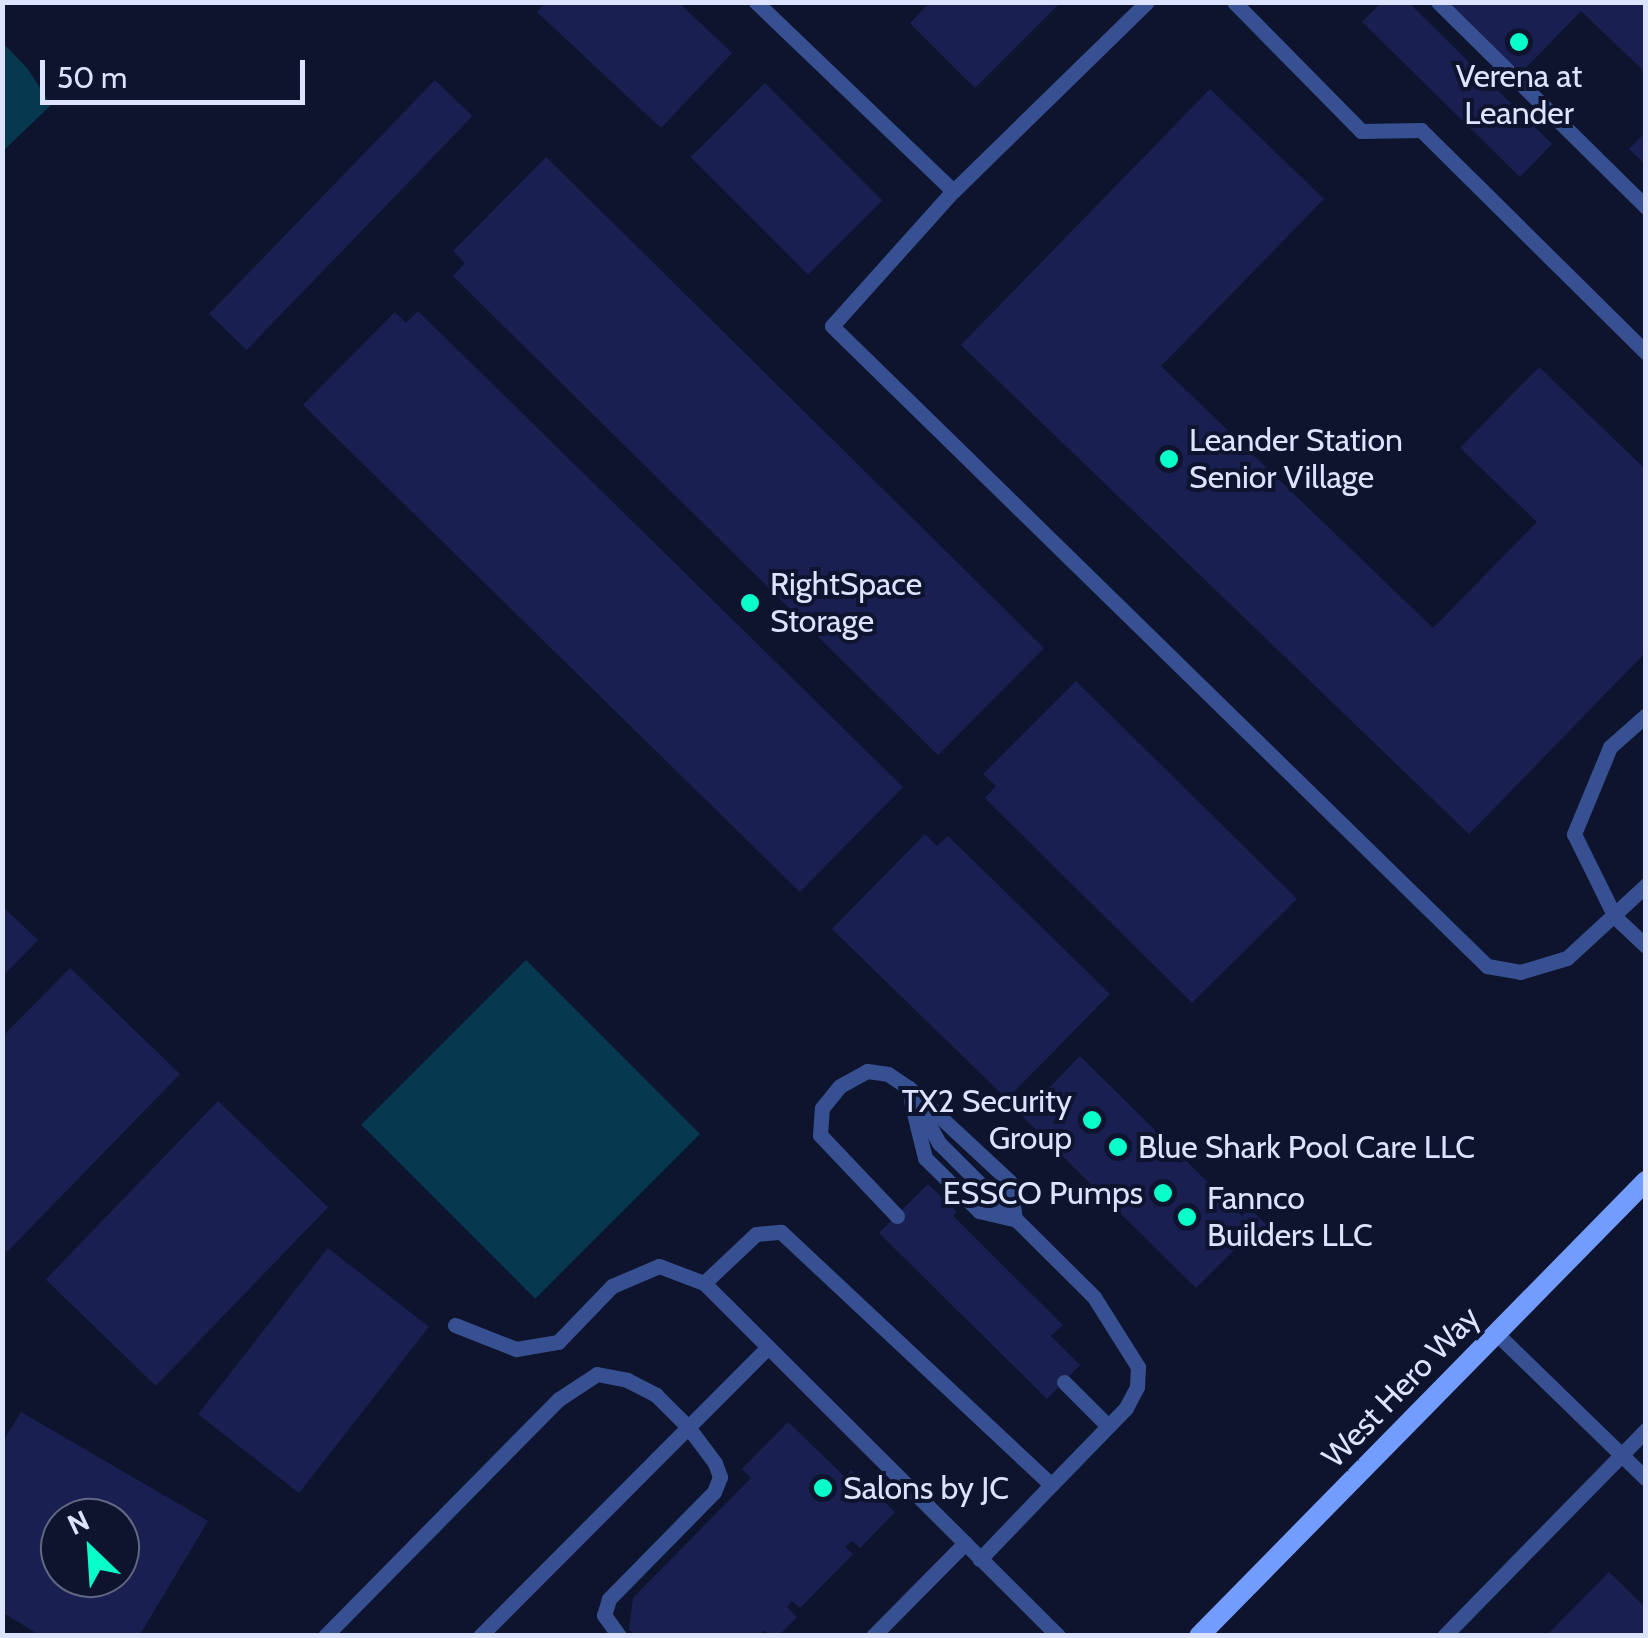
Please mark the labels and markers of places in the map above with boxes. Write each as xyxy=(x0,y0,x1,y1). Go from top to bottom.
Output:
marker: Verena at Leander xyxy=(1508,31,1530,53)
place label: Verena at Leander xyxy=(1456,58,1582,133)
place label: Leander Station Senior Village xyxy=(1189,422,1403,497)
marker: Leander Station Senior Village xyxy=(1158,448,1180,470)
place label: RightSpace Storage xyxy=(770,566,922,641)
marker: RightSpace Storage xyxy=(739,592,761,614)
place label: TX2 Security Group xyxy=(902,1083,1072,1158)
marker: TX2 Security Group xyxy=(1081,1109,1103,1131)
place label: Blue Shark Pool Care LLC xyxy=(1138,1128,1475,1166)
marker: Blue Shark Pool Care LLC xyxy=(1107,1136,1129,1158)
place label: ESSCO Pumps xyxy=(943,1174,1143,1212)
place label: Fannco Builders LLC xyxy=(1207,1180,1373,1255)
marker: ESSCO Pumps xyxy=(1152,1182,1174,1204)
marker: Fannco Builders LLC xyxy=(1176,1206,1198,1228)
place label: Salons by JC xyxy=(843,1469,1009,1507)
marker: Salons by JC xyxy=(812,1477,834,1499)

